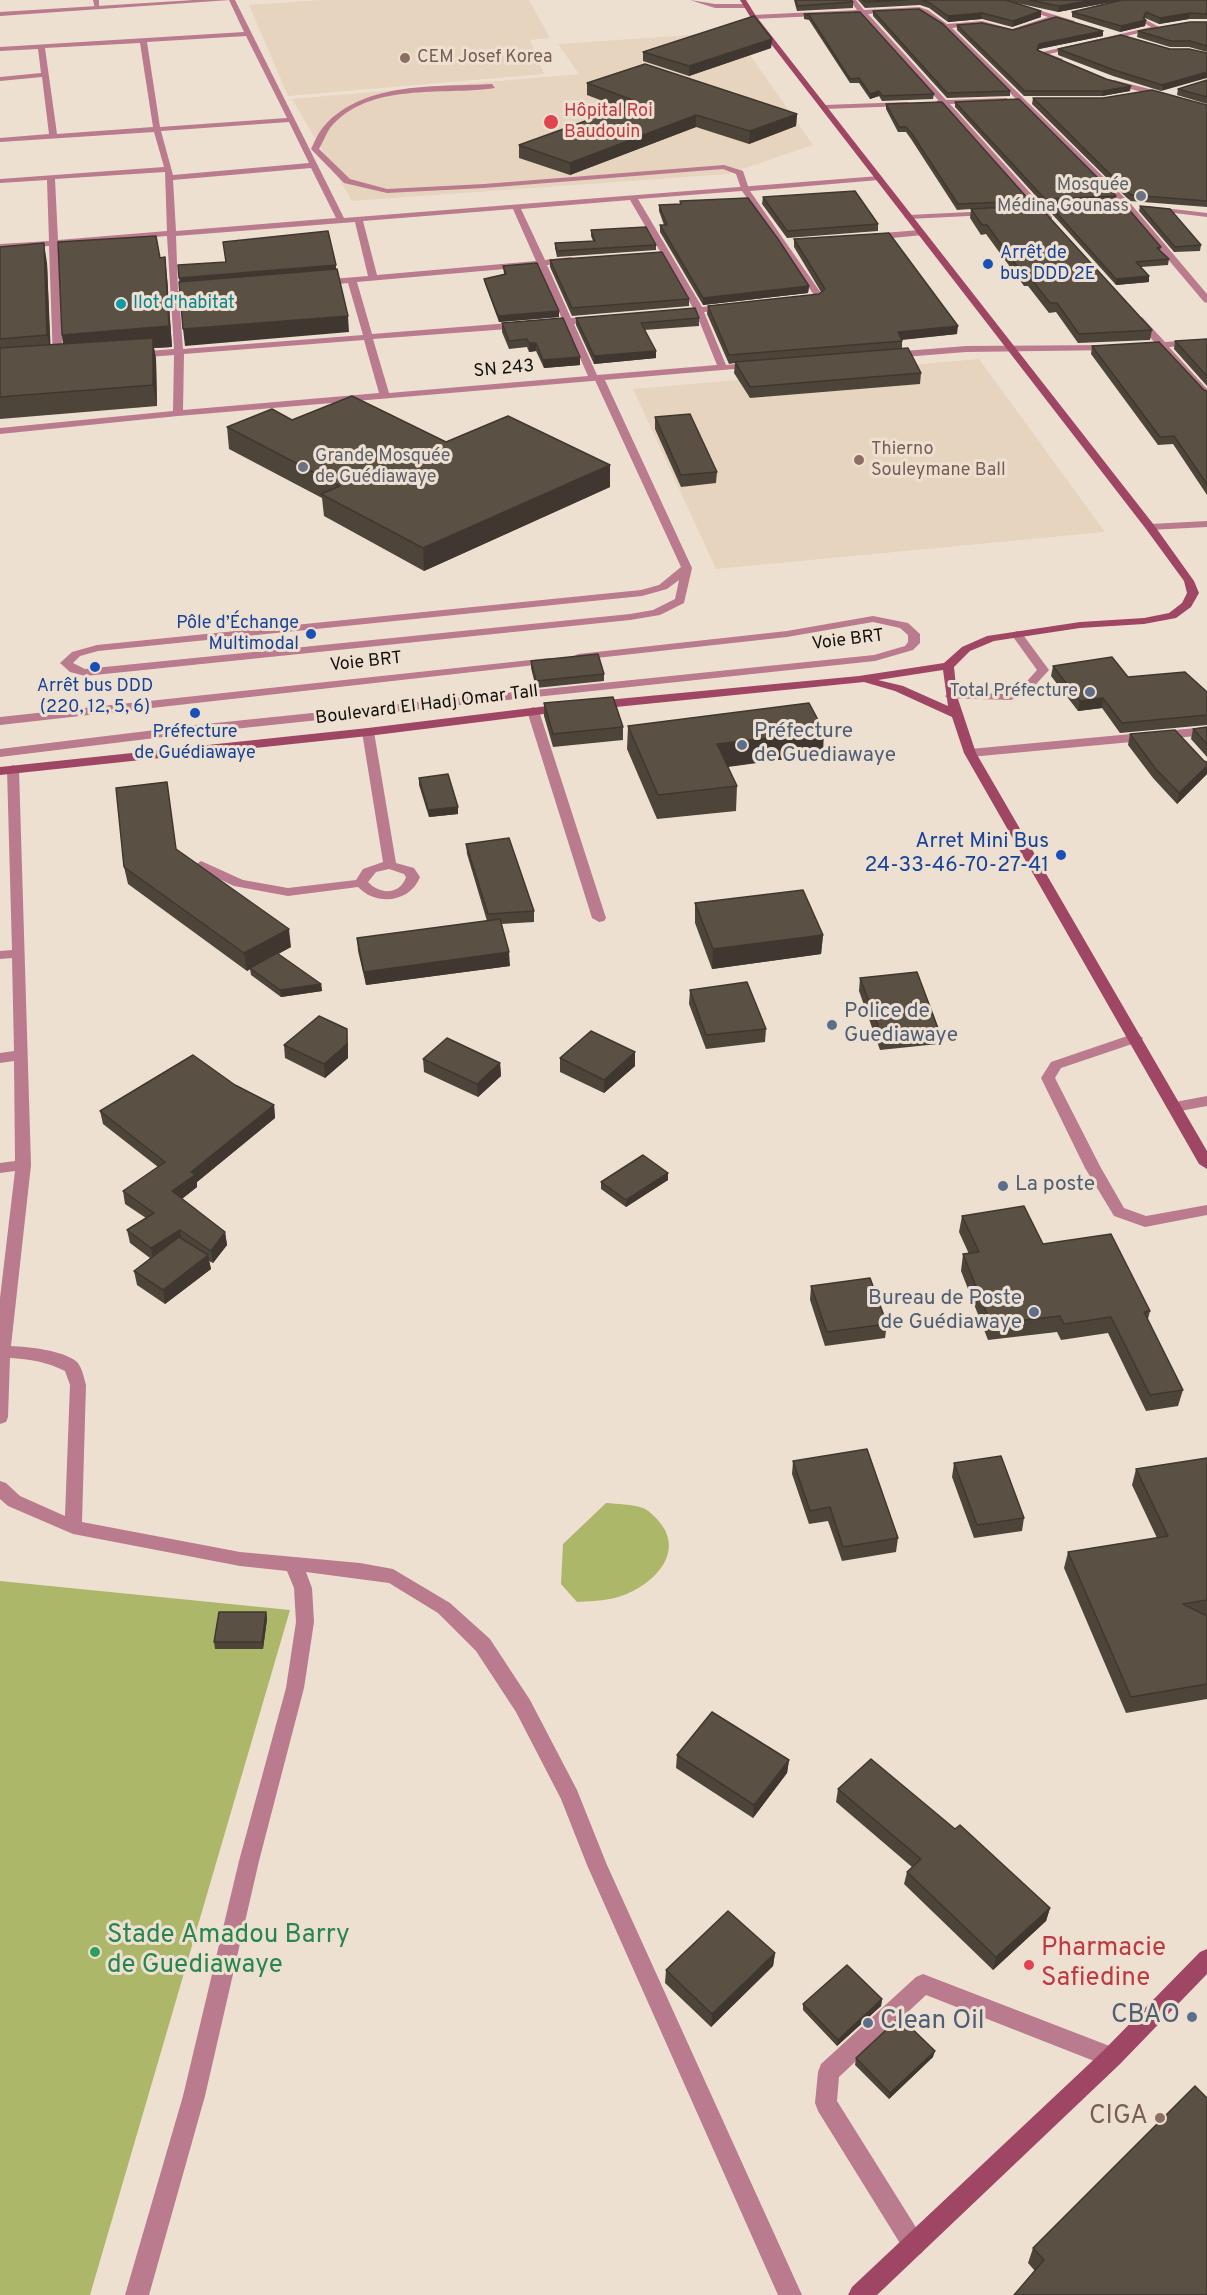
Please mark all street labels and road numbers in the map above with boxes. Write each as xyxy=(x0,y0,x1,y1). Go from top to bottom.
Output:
street label: SN 243 xyxy=(473,357,535,383)
street label: Voie BRT xyxy=(811,626,885,656)
street label: Voie BRT xyxy=(329,648,403,678)
street label: Boulevard El Hadj Omar Tall xyxy=(314,682,540,730)

